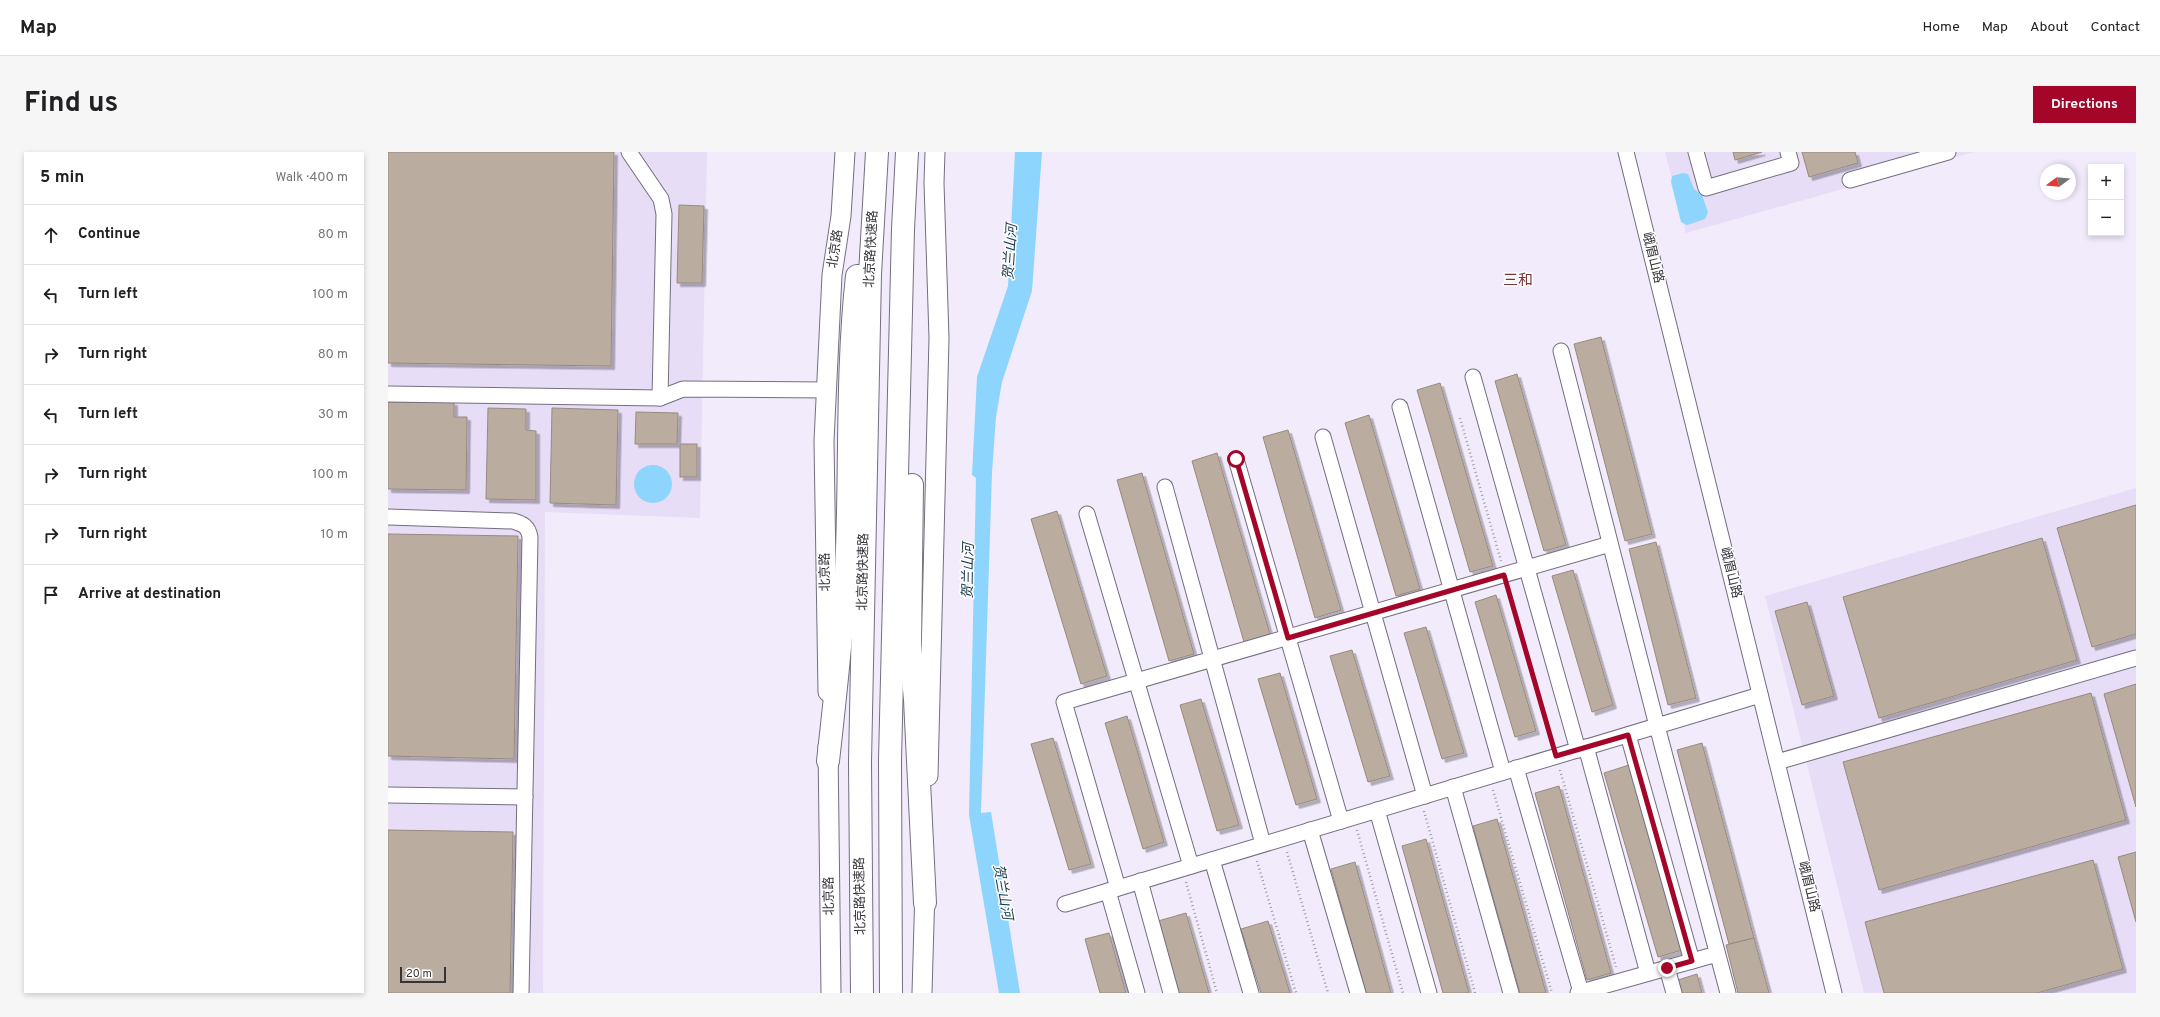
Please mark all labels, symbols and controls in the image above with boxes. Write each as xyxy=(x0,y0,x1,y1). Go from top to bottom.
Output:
text: Map xyxy=(20,16,57,40)
text: Home xyxy=(1923,19,1960,36)
text: Map xyxy=(1982,19,2008,36)
text: About xyxy=(2030,19,2069,36)
text: Contact xyxy=(2091,19,2140,36)
text: Find us xyxy=(24,86,118,122)
button: Directions xyxy=(2033,86,2136,123)
north arrow xyxy=(2040,164,2076,200)
map controls xyxy=(2088,164,2124,236)
button: + xyxy=(2088,164,2124,200)
text: 5 min xyxy=(40,167,84,189)
text: Walk · 400 m xyxy=(275,170,348,186)
button: − xyxy=(2088,200,2124,236)
street label: 北京路快速路 xyxy=(861,210,882,288)
water label: 贺兰山河 xyxy=(1001,220,1022,281)
icon: ahead xyxy=(40,224,62,246)
text: Continue xyxy=(78,225,140,244)
text: 80 m xyxy=(318,227,348,243)
street label: 北京路 xyxy=(824,228,847,270)
street label: 峨眉山路 xyxy=(1638,231,1666,285)
district label: 三和 xyxy=(1503,272,1533,291)
icon: left xyxy=(40,284,62,306)
text: Turn left xyxy=(78,285,138,304)
text: 100 m xyxy=(312,287,348,303)
icon: right xyxy=(40,344,62,366)
text: Turn right xyxy=(78,345,147,364)
text: 80 m xyxy=(318,347,348,363)
icon: left xyxy=(40,404,62,426)
text: Turn left xyxy=(78,405,138,424)
text: 30 m xyxy=(318,407,348,423)
route start xyxy=(1227,450,1245,468)
icon: right xyxy=(40,464,62,486)
text: Turn right xyxy=(78,465,147,484)
text: 100 m xyxy=(312,467,348,483)
icon: right xyxy=(40,524,62,546)
text: Turn right xyxy=(78,525,147,544)
text: 10 m xyxy=(321,527,348,543)
street label: 北京路快速路 xyxy=(854,533,873,611)
water label: 贺兰山河 xyxy=(960,540,978,599)
street label: 峨眉山路 xyxy=(1716,546,1744,600)
street label: 北京路 xyxy=(817,552,834,592)
icon: arrive xyxy=(40,584,62,606)
text: Arrive at destination xyxy=(78,585,221,604)
street label: 北京路快速路 xyxy=(851,857,870,935)
street label: 峨眉山路 xyxy=(1794,860,1822,914)
water label: 贺兰山河 xyxy=(989,863,1016,924)
street label: 北京路 xyxy=(821,876,838,916)
route end xyxy=(1658,959,1676,977)
scale bar xyxy=(400,965,446,984)
text: 20 m xyxy=(406,967,432,981)

